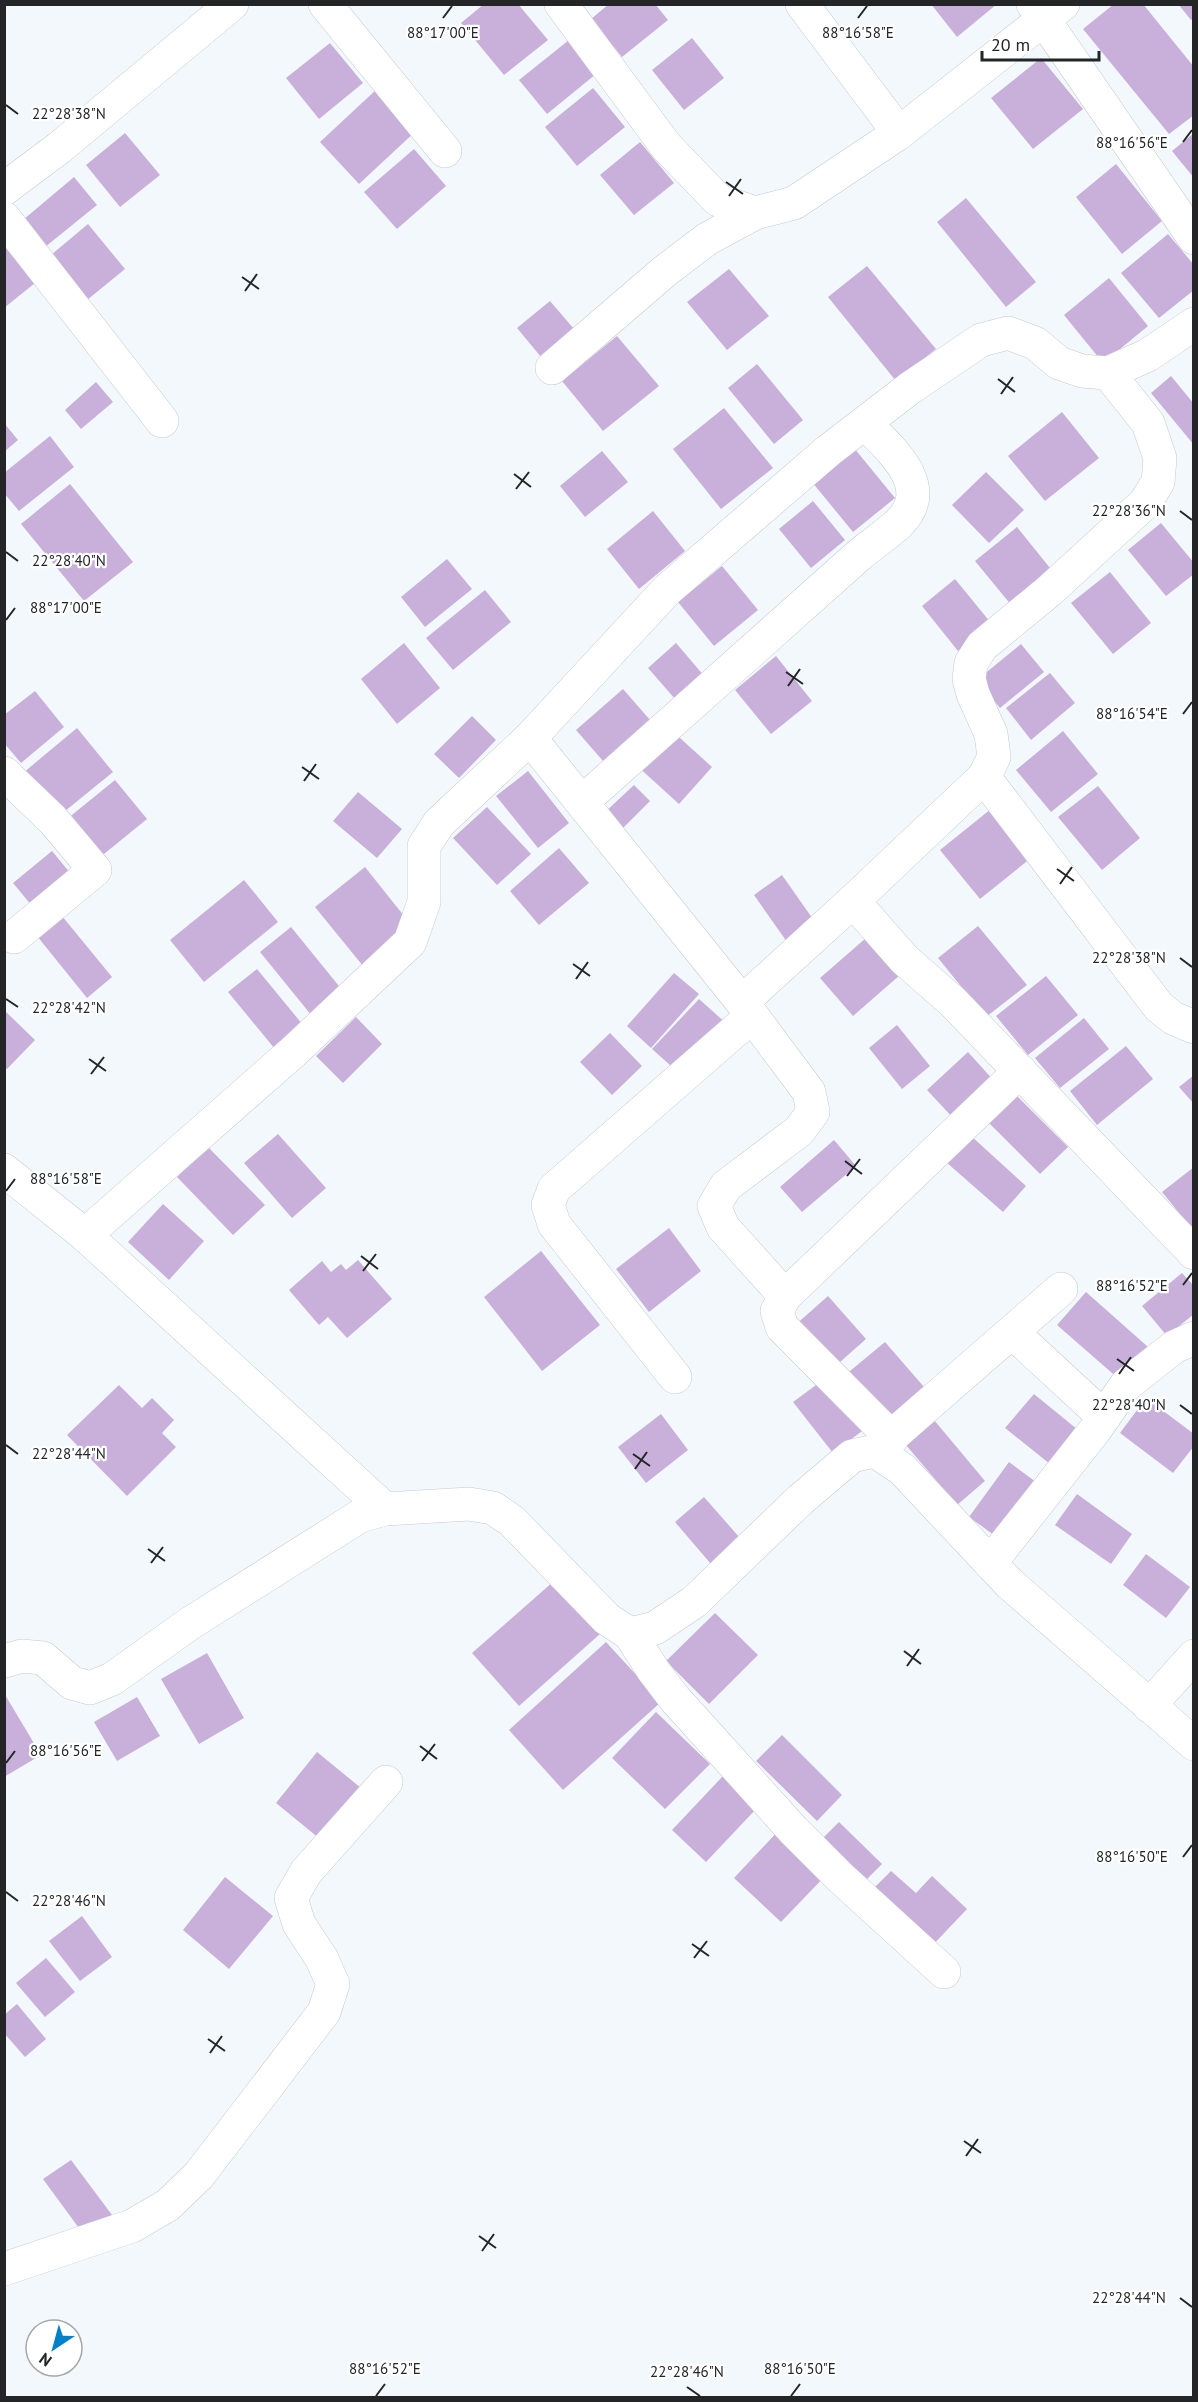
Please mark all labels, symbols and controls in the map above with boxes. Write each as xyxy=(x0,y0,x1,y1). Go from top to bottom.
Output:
text: 88°17'00"E xyxy=(407,23,479,42)
text: 88°16'58"E xyxy=(822,23,894,42)
scale bar xyxy=(982,24,1099,62)
text: 20 m xyxy=(991,33,1030,56)
text: 22°28'38"N xyxy=(32,104,106,123)
text: 88°16'56"E xyxy=(1096,133,1168,152)
text: 22°28'36"N xyxy=(1092,501,1166,520)
text: 22°28'40"N xyxy=(32,551,106,570)
text: 88°17'00"E xyxy=(30,598,102,617)
text: 88°16'54"E xyxy=(1096,704,1168,723)
text: 22°28'38"N xyxy=(1092,948,1166,967)
text: 22°28'42"N xyxy=(32,998,106,1017)
text: 88°16'58"E xyxy=(30,1169,102,1188)
text: 88°16'52"E xyxy=(1096,1276,1168,1295)
text: 22°28'40"N xyxy=(1092,1395,1166,1414)
text: 22°28'44"N xyxy=(32,1444,106,1463)
text: 88°16'56"E xyxy=(30,1741,102,1760)
text: 88°16'50"E xyxy=(1096,1847,1168,1866)
text: 22°28'46"N xyxy=(32,1891,106,1910)
text: 22°28'44"N xyxy=(1092,2288,1166,2307)
north arrow xyxy=(24,2318,84,2378)
text: N xyxy=(35,2349,55,2371)
text: 88°16'52"E xyxy=(349,2359,421,2378)
text: 88°16'50"E xyxy=(764,2359,836,2378)
text: 22°28'46"N xyxy=(650,2362,724,2381)

